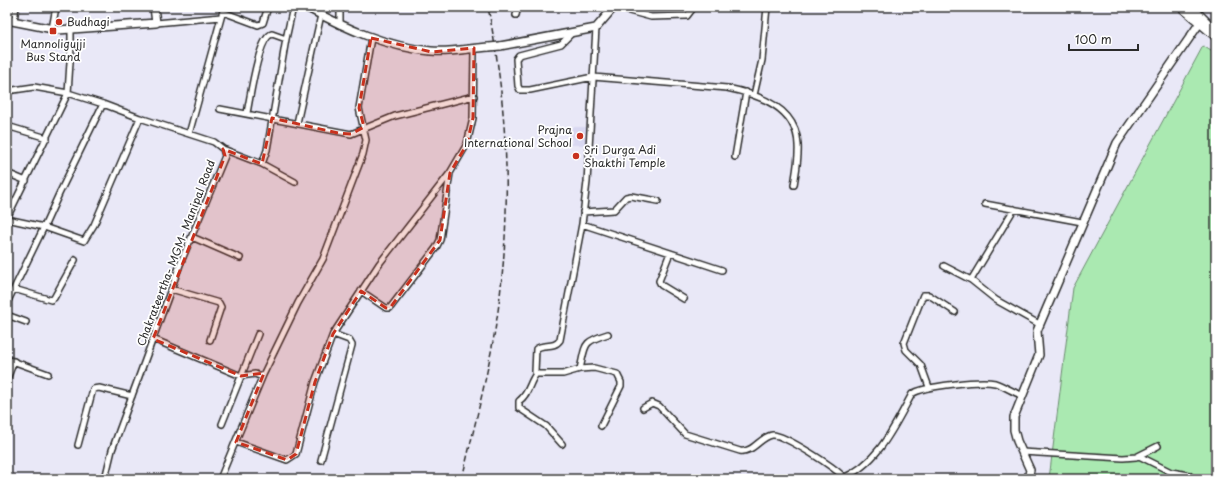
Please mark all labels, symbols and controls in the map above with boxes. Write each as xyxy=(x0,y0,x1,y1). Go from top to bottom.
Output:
place label: Budhagi xyxy=(67,13,110,30)
marker: Budhagi xyxy=(54,17,64,27)
marker: Mannoligujji Bus Stand xyxy=(48,26,58,36)
scale bar xyxy=(1069,26,1138,52)
text: 100 m xyxy=(1075,30,1112,48)
place label: Mannoligujji Bus Stand xyxy=(21,35,85,65)
place label: Prajna International School xyxy=(464,121,572,151)
marker: Prajna International School xyxy=(575,131,585,141)
place label: Sri Durga Adi Shakthi Temple xyxy=(584,141,666,171)
marker: Sri Durga Adi Shakthi Temple xyxy=(571,151,581,161)
street label: Chakrateertha- MGM- Manipal Road xyxy=(132,157,219,349)

